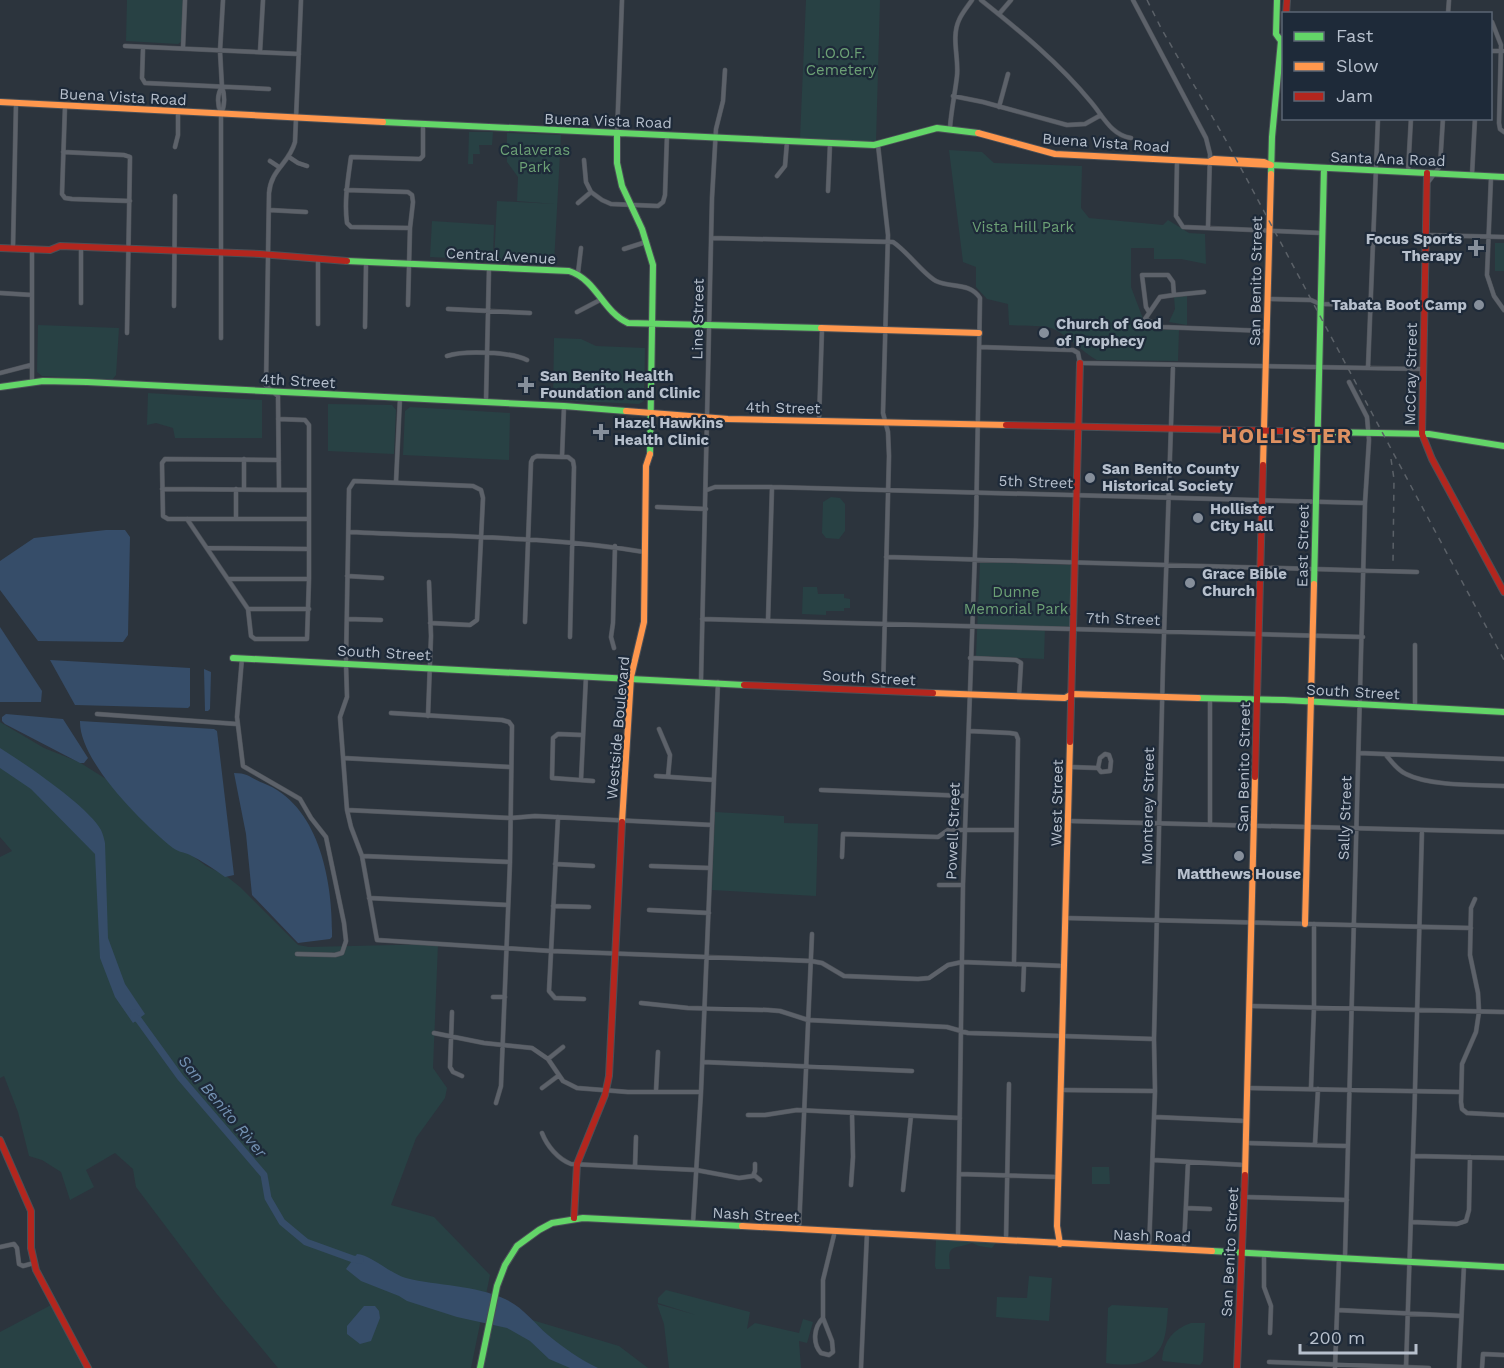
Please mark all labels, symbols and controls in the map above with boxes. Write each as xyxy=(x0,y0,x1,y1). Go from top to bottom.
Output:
legend xyxy=(1282,12,1492,120)
text: Fast xyxy=(1336,25,1374,46)
park label: I.O.O.F. Cemetery xyxy=(806,44,876,79)
text: Slow xyxy=(1336,55,1379,76)
street label: Buena Vista Road xyxy=(59,85,187,109)
text: Jam xyxy=(1336,85,1373,106)
street label: Buena Vista Road xyxy=(544,110,672,132)
street label: Buena Vista Road xyxy=(1042,130,1170,156)
park label: Calaveras Park xyxy=(500,141,570,176)
street label: Santa Ana Road xyxy=(1330,148,1446,170)
street label: San Benito Street xyxy=(1246,215,1266,346)
park label: Vista Hill Park xyxy=(972,218,1075,236)
place label: Focus Sports Therapy xyxy=(1366,230,1463,265)
marker: Focus Sports Therapy xyxy=(1467,239,1485,257)
street label: Central Avenue xyxy=(445,244,557,268)
street label: Line Street xyxy=(688,278,708,360)
place label: Tabata Boot Camp xyxy=(1331,296,1467,314)
marker: Tabata Boot Camp xyxy=(1472,298,1486,312)
place label: Church of God of Prophecy xyxy=(1056,315,1162,350)
street label: McCray Street xyxy=(1401,322,1421,426)
marker: Church of God of Prophecy xyxy=(1037,326,1051,340)
place label: San Benito Health Foundation and Clinic xyxy=(540,367,701,402)
street label: 4th Street xyxy=(260,370,337,392)
marker: San Benito Health Foundation and Clinic xyxy=(517,376,535,394)
street label: 4th Street xyxy=(745,398,821,418)
place label: Hazel Hawkins Health Clinic xyxy=(614,414,723,449)
marker: Hazel Hawkins Health Clinic xyxy=(592,423,610,441)
district label: HOLLISTER xyxy=(1221,423,1353,448)
place label: San Benito County Historical Society xyxy=(1102,460,1240,495)
marker: San Benito County Historical Society xyxy=(1083,471,1097,485)
street label: 5th Street xyxy=(998,472,1074,492)
place label: Hollister City Hall xyxy=(1210,500,1274,535)
street label: East Street xyxy=(1293,504,1313,587)
marker: Hollister City Hall xyxy=(1191,511,1205,525)
place label: Grace Bible Church xyxy=(1202,565,1287,600)
marker: Grace Bible Church xyxy=(1183,576,1197,590)
park label: Dunne Memorial Park xyxy=(964,583,1069,618)
street label: 7th Street xyxy=(1086,609,1161,629)
street label: South Street xyxy=(337,642,432,664)
street label: Westside Boulevard xyxy=(603,655,633,801)
street label: South Street xyxy=(822,667,917,689)
street label: South Street xyxy=(1306,681,1401,703)
street label: San Benito Street xyxy=(1234,701,1254,832)
street label: Monterey Street xyxy=(1138,746,1158,865)
street label: West Street xyxy=(1047,759,1067,847)
street label: Sally Street xyxy=(1335,775,1355,860)
street label: Powell Street xyxy=(942,781,964,880)
marker: Matthews House xyxy=(1232,849,1246,863)
place label: Matthews House xyxy=(1177,865,1301,883)
water label: San Benito River xyxy=(174,1051,271,1162)
street label: San Benito Street xyxy=(1218,1186,1242,1317)
street label: Nash Street xyxy=(712,1204,801,1226)
street label: Nash Road xyxy=(1113,1226,1191,1246)
scale bar xyxy=(1300,1317,1416,1355)
text: 200 m xyxy=(1309,1327,1365,1348)

